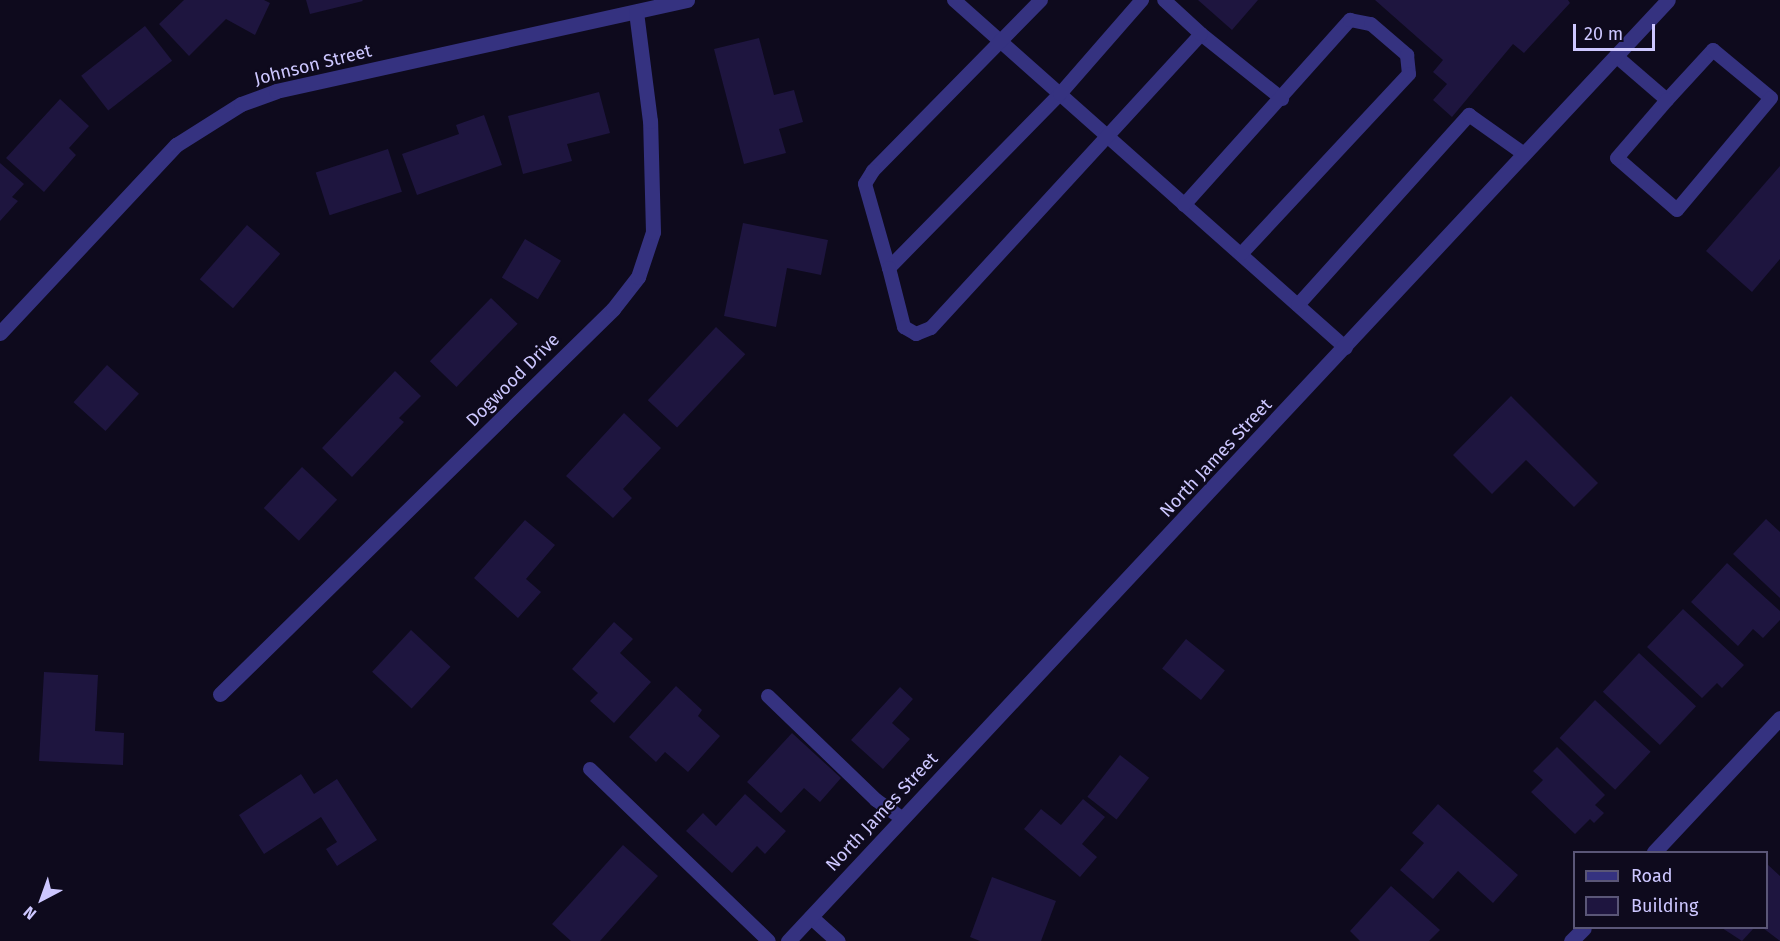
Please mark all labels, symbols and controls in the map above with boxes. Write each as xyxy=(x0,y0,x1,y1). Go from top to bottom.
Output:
scale bar xyxy=(1576,12,1658,50)
text: 20 m xyxy=(1584,23,1623,45)
street label: Johnson Street xyxy=(252,40,374,90)
street label: Dogwood Drive xyxy=(462,329,564,431)
street label: North James Street xyxy=(1156,394,1276,522)
street label: North James Street xyxy=(822,748,942,876)
legend xyxy=(1573,851,1768,929)
text: Road xyxy=(1631,865,1673,887)
north arrow xyxy=(12,869,72,929)
text: Building xyxy=(1631,895,1698,917)
text: N xyxy=(20,902,40,924)

